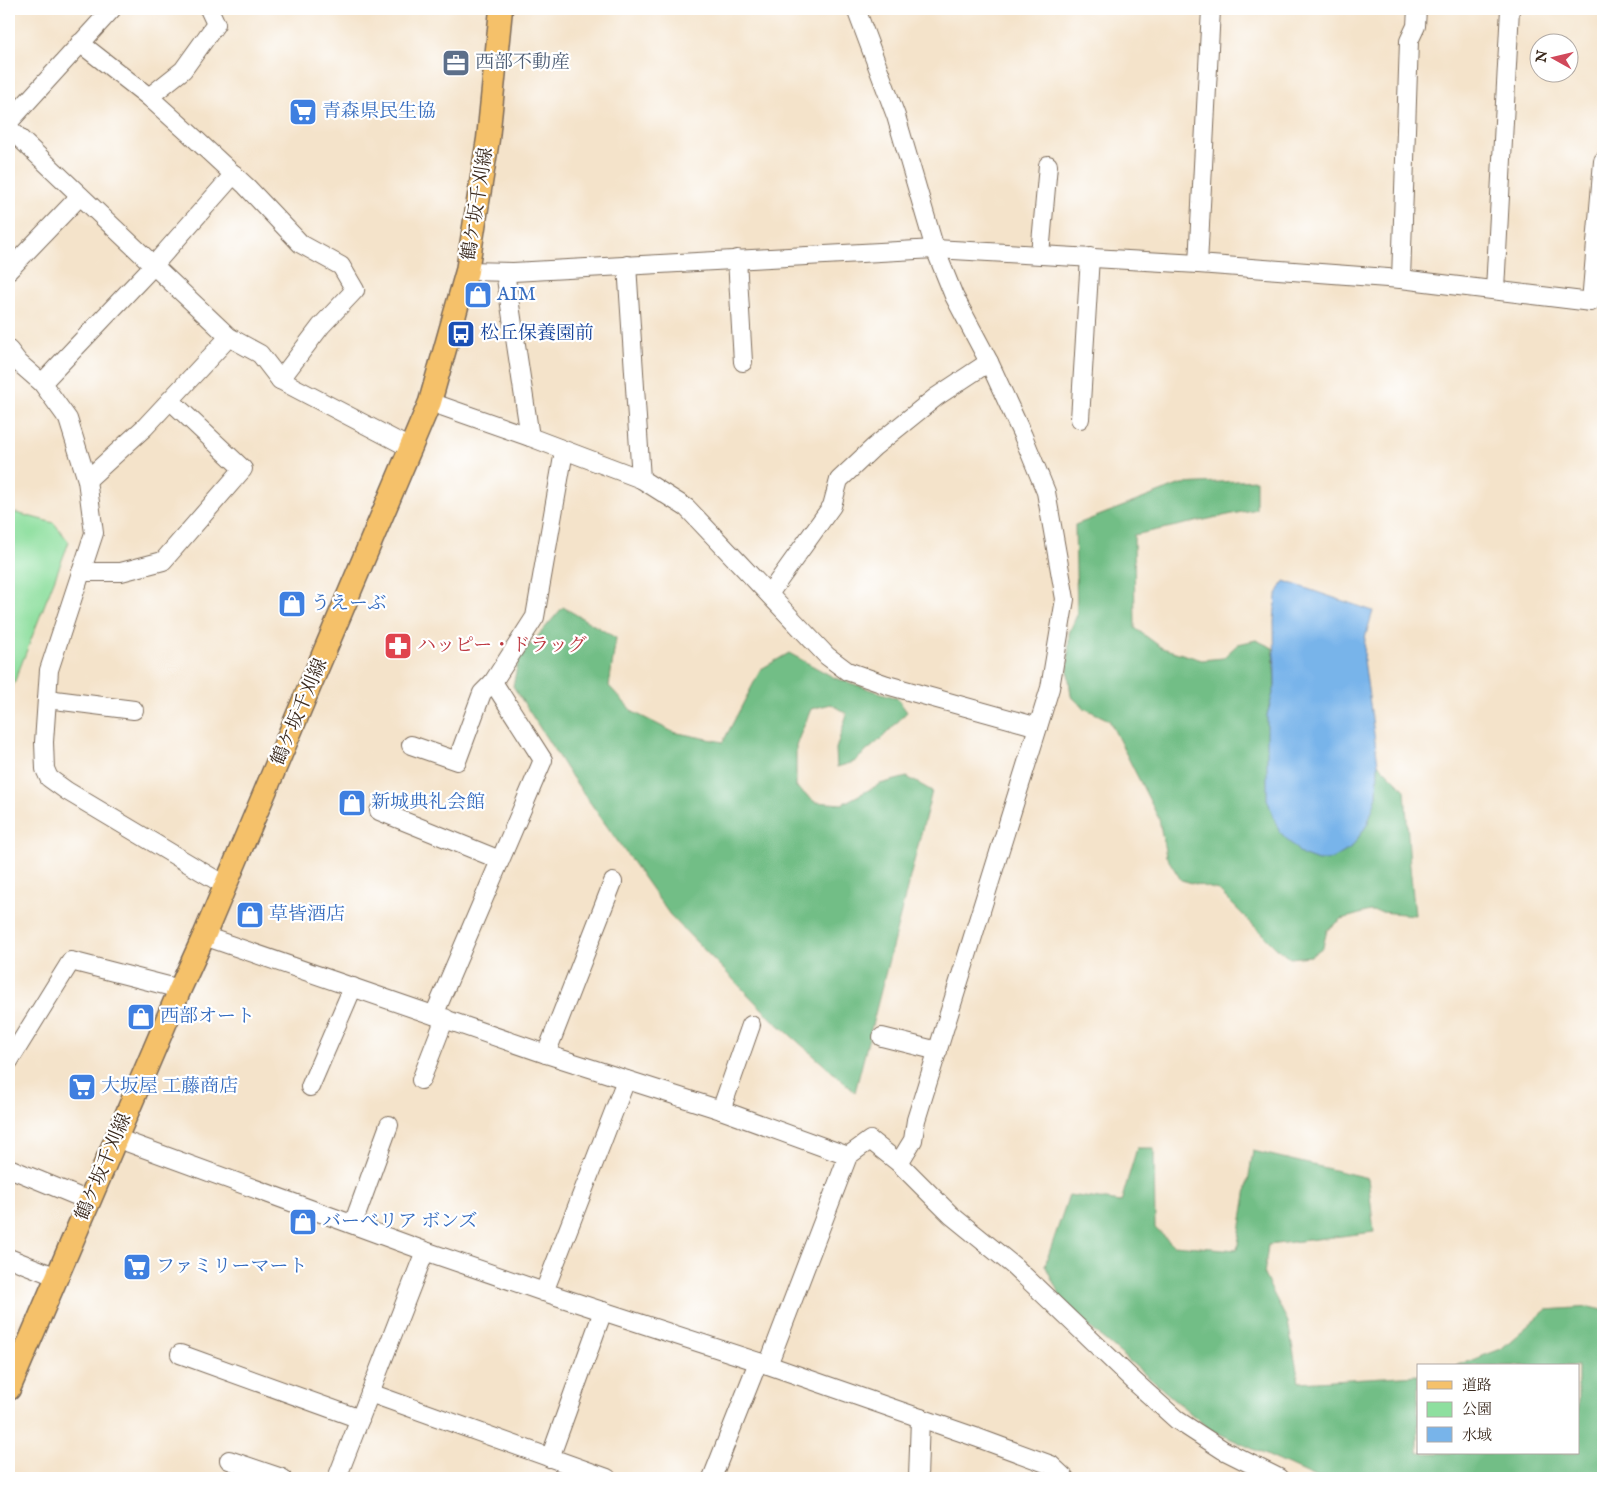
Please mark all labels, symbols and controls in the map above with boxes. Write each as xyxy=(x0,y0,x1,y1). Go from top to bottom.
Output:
north arrow xyxy=(1530,32,1580,82)
office icon: 西部不動産 xyxy=(441,48,471,78)
text: N xyxy=(1532,49,1552,65)
place label: 西部不動産 xyxy=(475,51,570,75)
supermarket icon: 青森県民生協 xyxy=(288,97,318,127)
place label: 青森県民生協 xyxy=(322,100,436,124)
street label: 鶴ケ坂千刈線 xyxy=(457,146,499,262)
shop icon: AIM xyxy=(463,280,493,310)
place label: AIM xyxy=(496,283,536,307)
bus stop icon: 松丘保養園前 xyxy=(446,319,476,349)
place label: 松丘保養園前 xyxy=(480,322,594,346)
shop icon: うえーぶ xyxy=(277,589,307,619)
place label: うえーぶ xyxy=(311,592,387,616)
pharmacy icon: ハッピー・ドラッグ xyxy=(383,631,413,661)
place label: ハッピー・ドラッグ xyxy=(417,634,587,658)
street label: 鶴ケ坂千刈線 xyxy=(267,655,333,769)
shop icon: 新城典礼会館 xyxy=(337,788,367,818)
place label: 新城典礼会館 xyxy=(371,791,485,815)
shop icon: 草皆酒店 xyxy=(235,900,265,930)
place label: 草皆酒店 xyxy=(269,903,345,927)
shop icon: 西部オート xyxy=(126,1002,156,1032)
place label: 西部オート xyxy=(160,1005,255,1029)
supermarket icon: 大坂屋 工藤商店 xyxy=(67,1072,97,1102)
place label: 大坂屋 工藤商店 xyxy=(101,1075,238,1099)
street label: 鶴ケ坂千刈線 xyxy=(71,1110,137,1224)
shop icon: バーべリア ボンズ xyxy=(288,1207,318,1237)
place label: バーべリア ボンズ xyxy=(322,1210,478,1234)
supermarket icon: ファミリーマート xyxy=(122,1252,152,1282)
place label: ファミリーマート xyxy=(156,1255,308,1279)
legend xyxy=(1417,1364,1580,1454)
text: 道路 xyxy=(1462,1376,1492,1395)
text: 公園 xyxy=(1462,1400,1492,1419)
text: 水域 xyxy=(1462,1426,1492,1445)

